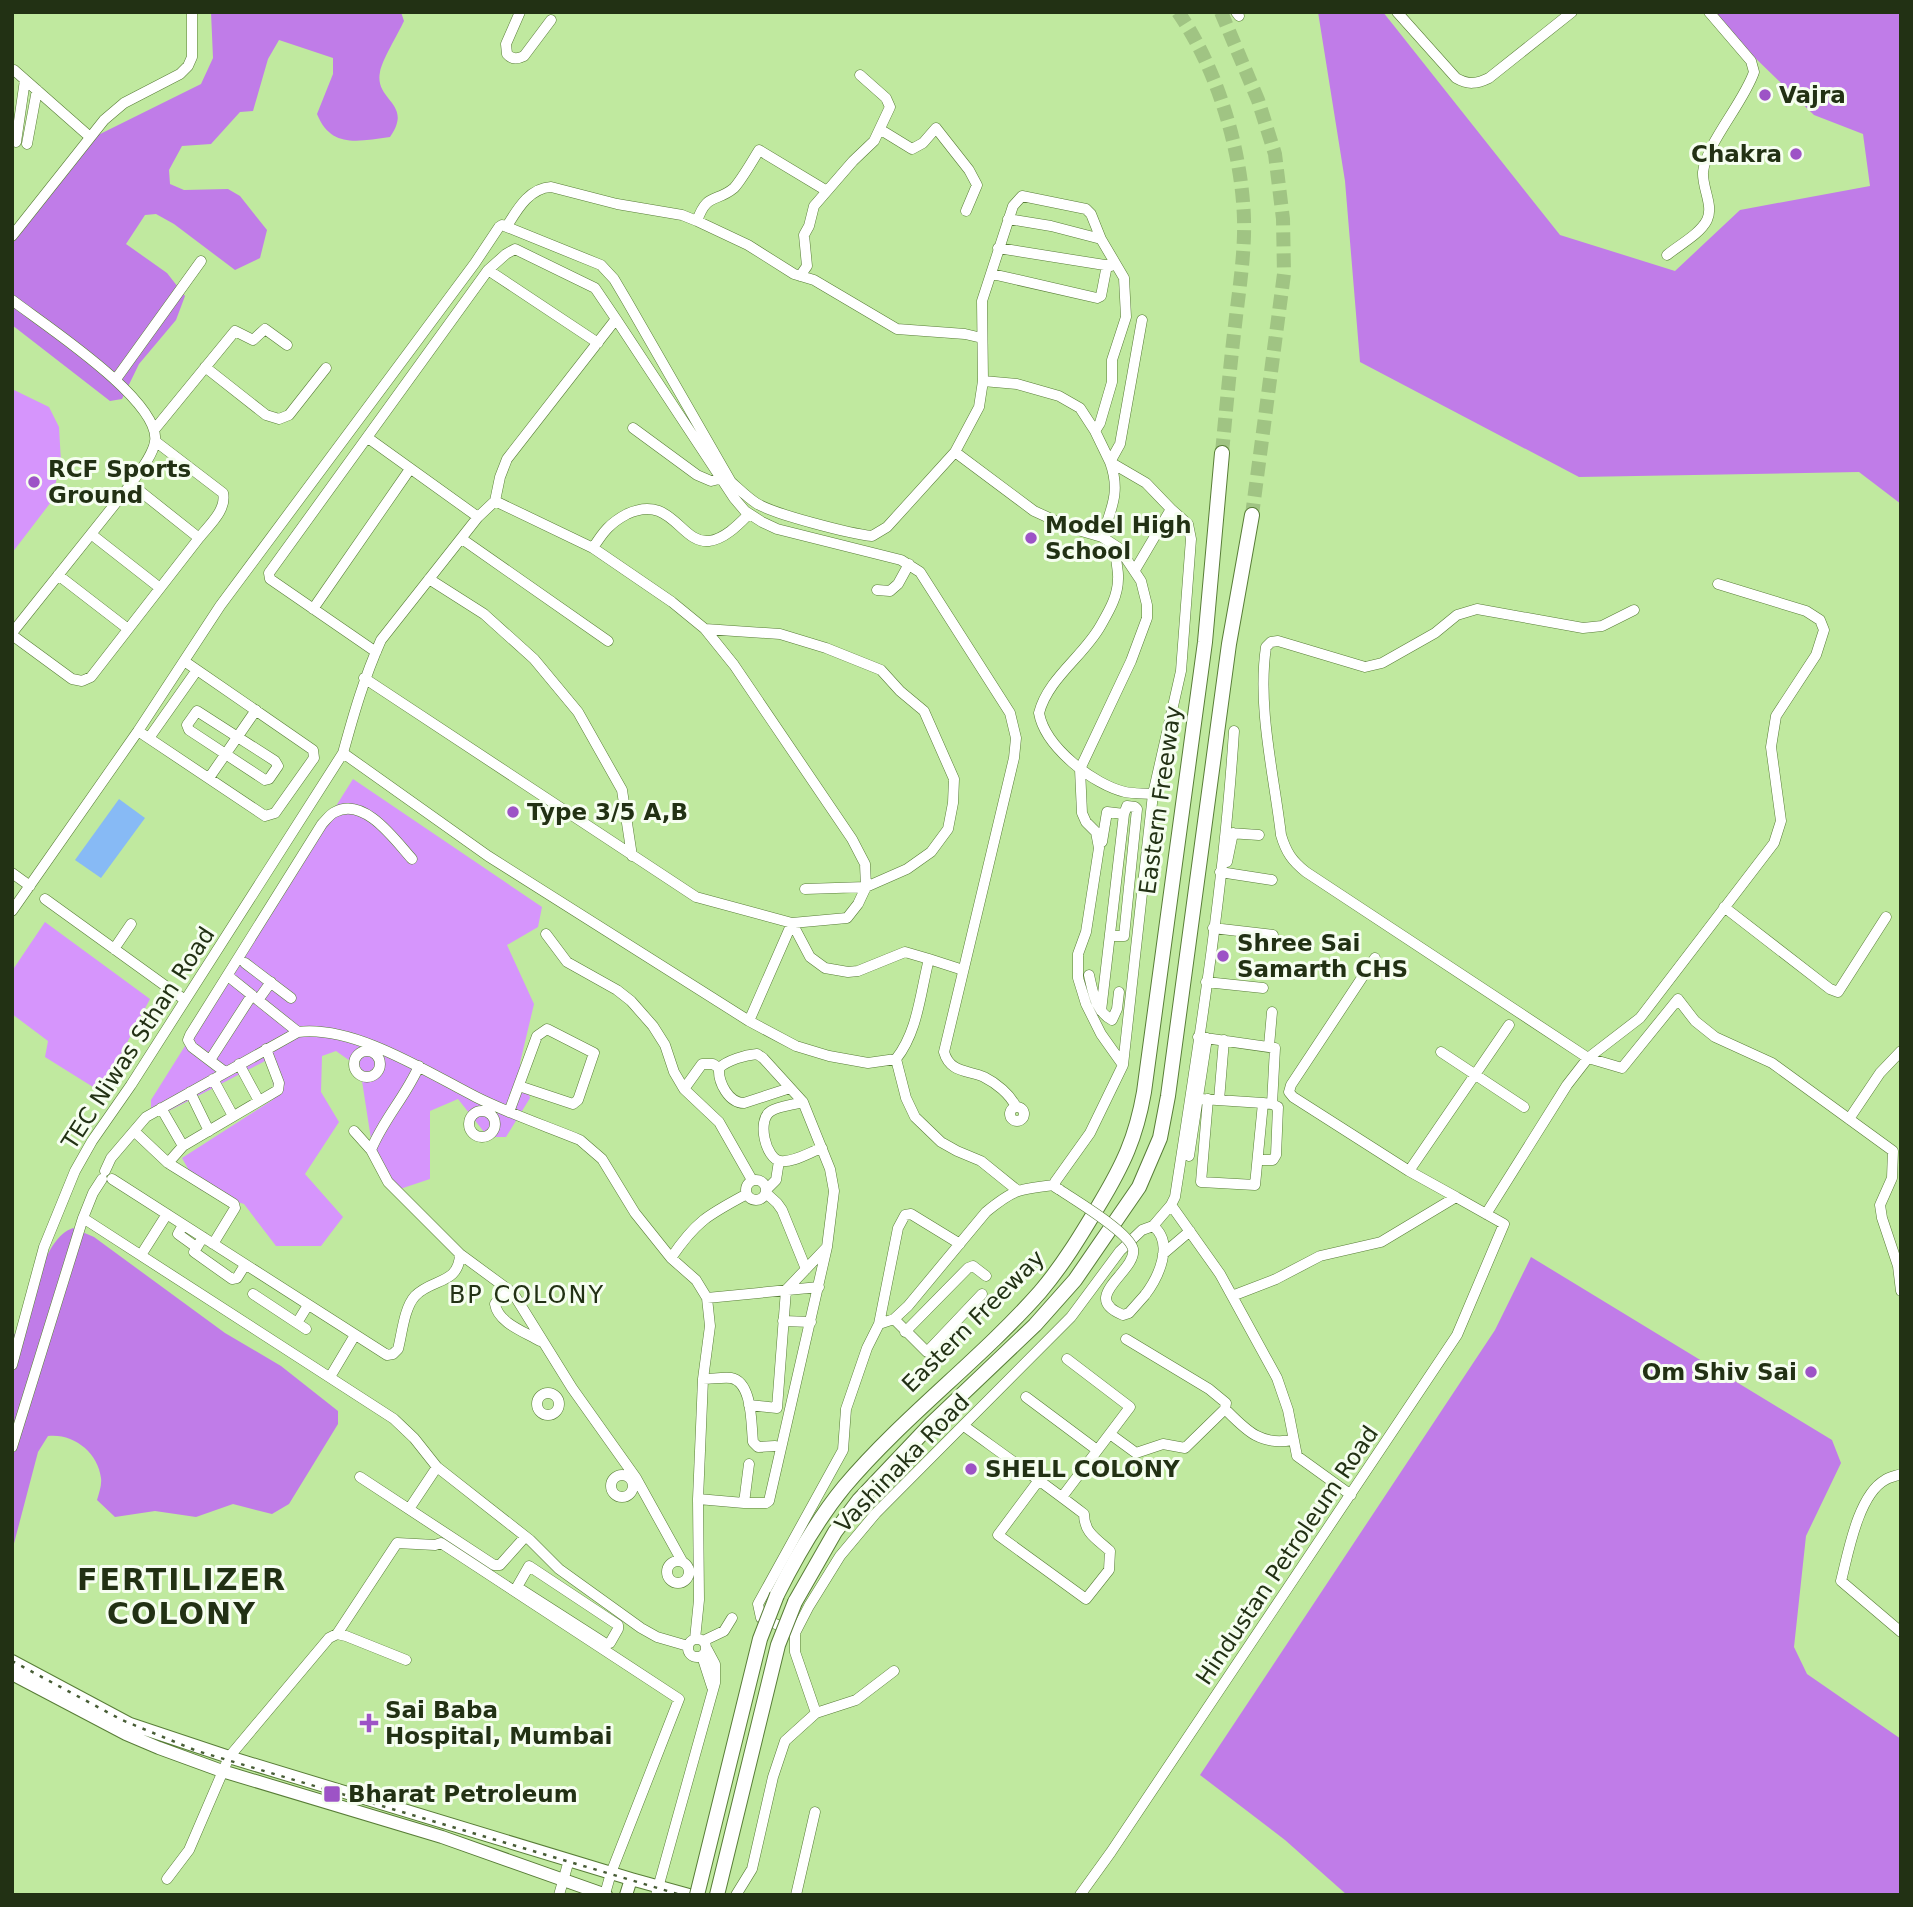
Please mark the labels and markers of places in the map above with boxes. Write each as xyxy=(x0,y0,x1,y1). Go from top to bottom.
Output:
place label: Vajra xyxy=(1779,82,1846,108)
marker: Vajra xyxy=(1757,87,1773,103)
place label: Chakra xyxy=(1691,141,1782,167)
marker: Chakra xyxy=(1788,146,1804,162)
place label: RCF Sports Ground xyxy=(48,456,191,508)
marker: RCF Sports Ground xyxy=(26,474,42,490)
place label: Model High School xyxy=(1045,512,1192,564)
marker: Model High School xyxy=(1023,530,1039,546)
place label: Type 3/5 A,B xyxy=(527,799,688,825)
marker: Type 3/5 A,B xyxy=(505,804,521,820)
place label: Shree Sai Samarth CHS xyxy=(1237,930,1408,982)
marker: Shree Sai Samarth CHS xyxy=(1215,948,1231,964)
place label: Om Shiv Sai xyxy=(1642,1359,1797,1385)
marker: Om Shiv Sai xyxy=(1803,1364,1819,1380)
place label: SHELL COLONY xyxy=(985,1456,1180,1482)
marker: SHELL COLONY xyxy=(963,1461,979,1477)
place label: Sai Baba Hospital, Mumbai xyxy=(385,1697,612,1749)
marker: Sai Baba Hospital, Mumbai xyxy=(359,1713,379,1733)
place label: Bharat Petroleum xyxy=(348,1781,578,1807)
marker: Bharat Petroleum xyxy=(322,1784,342,1804)

